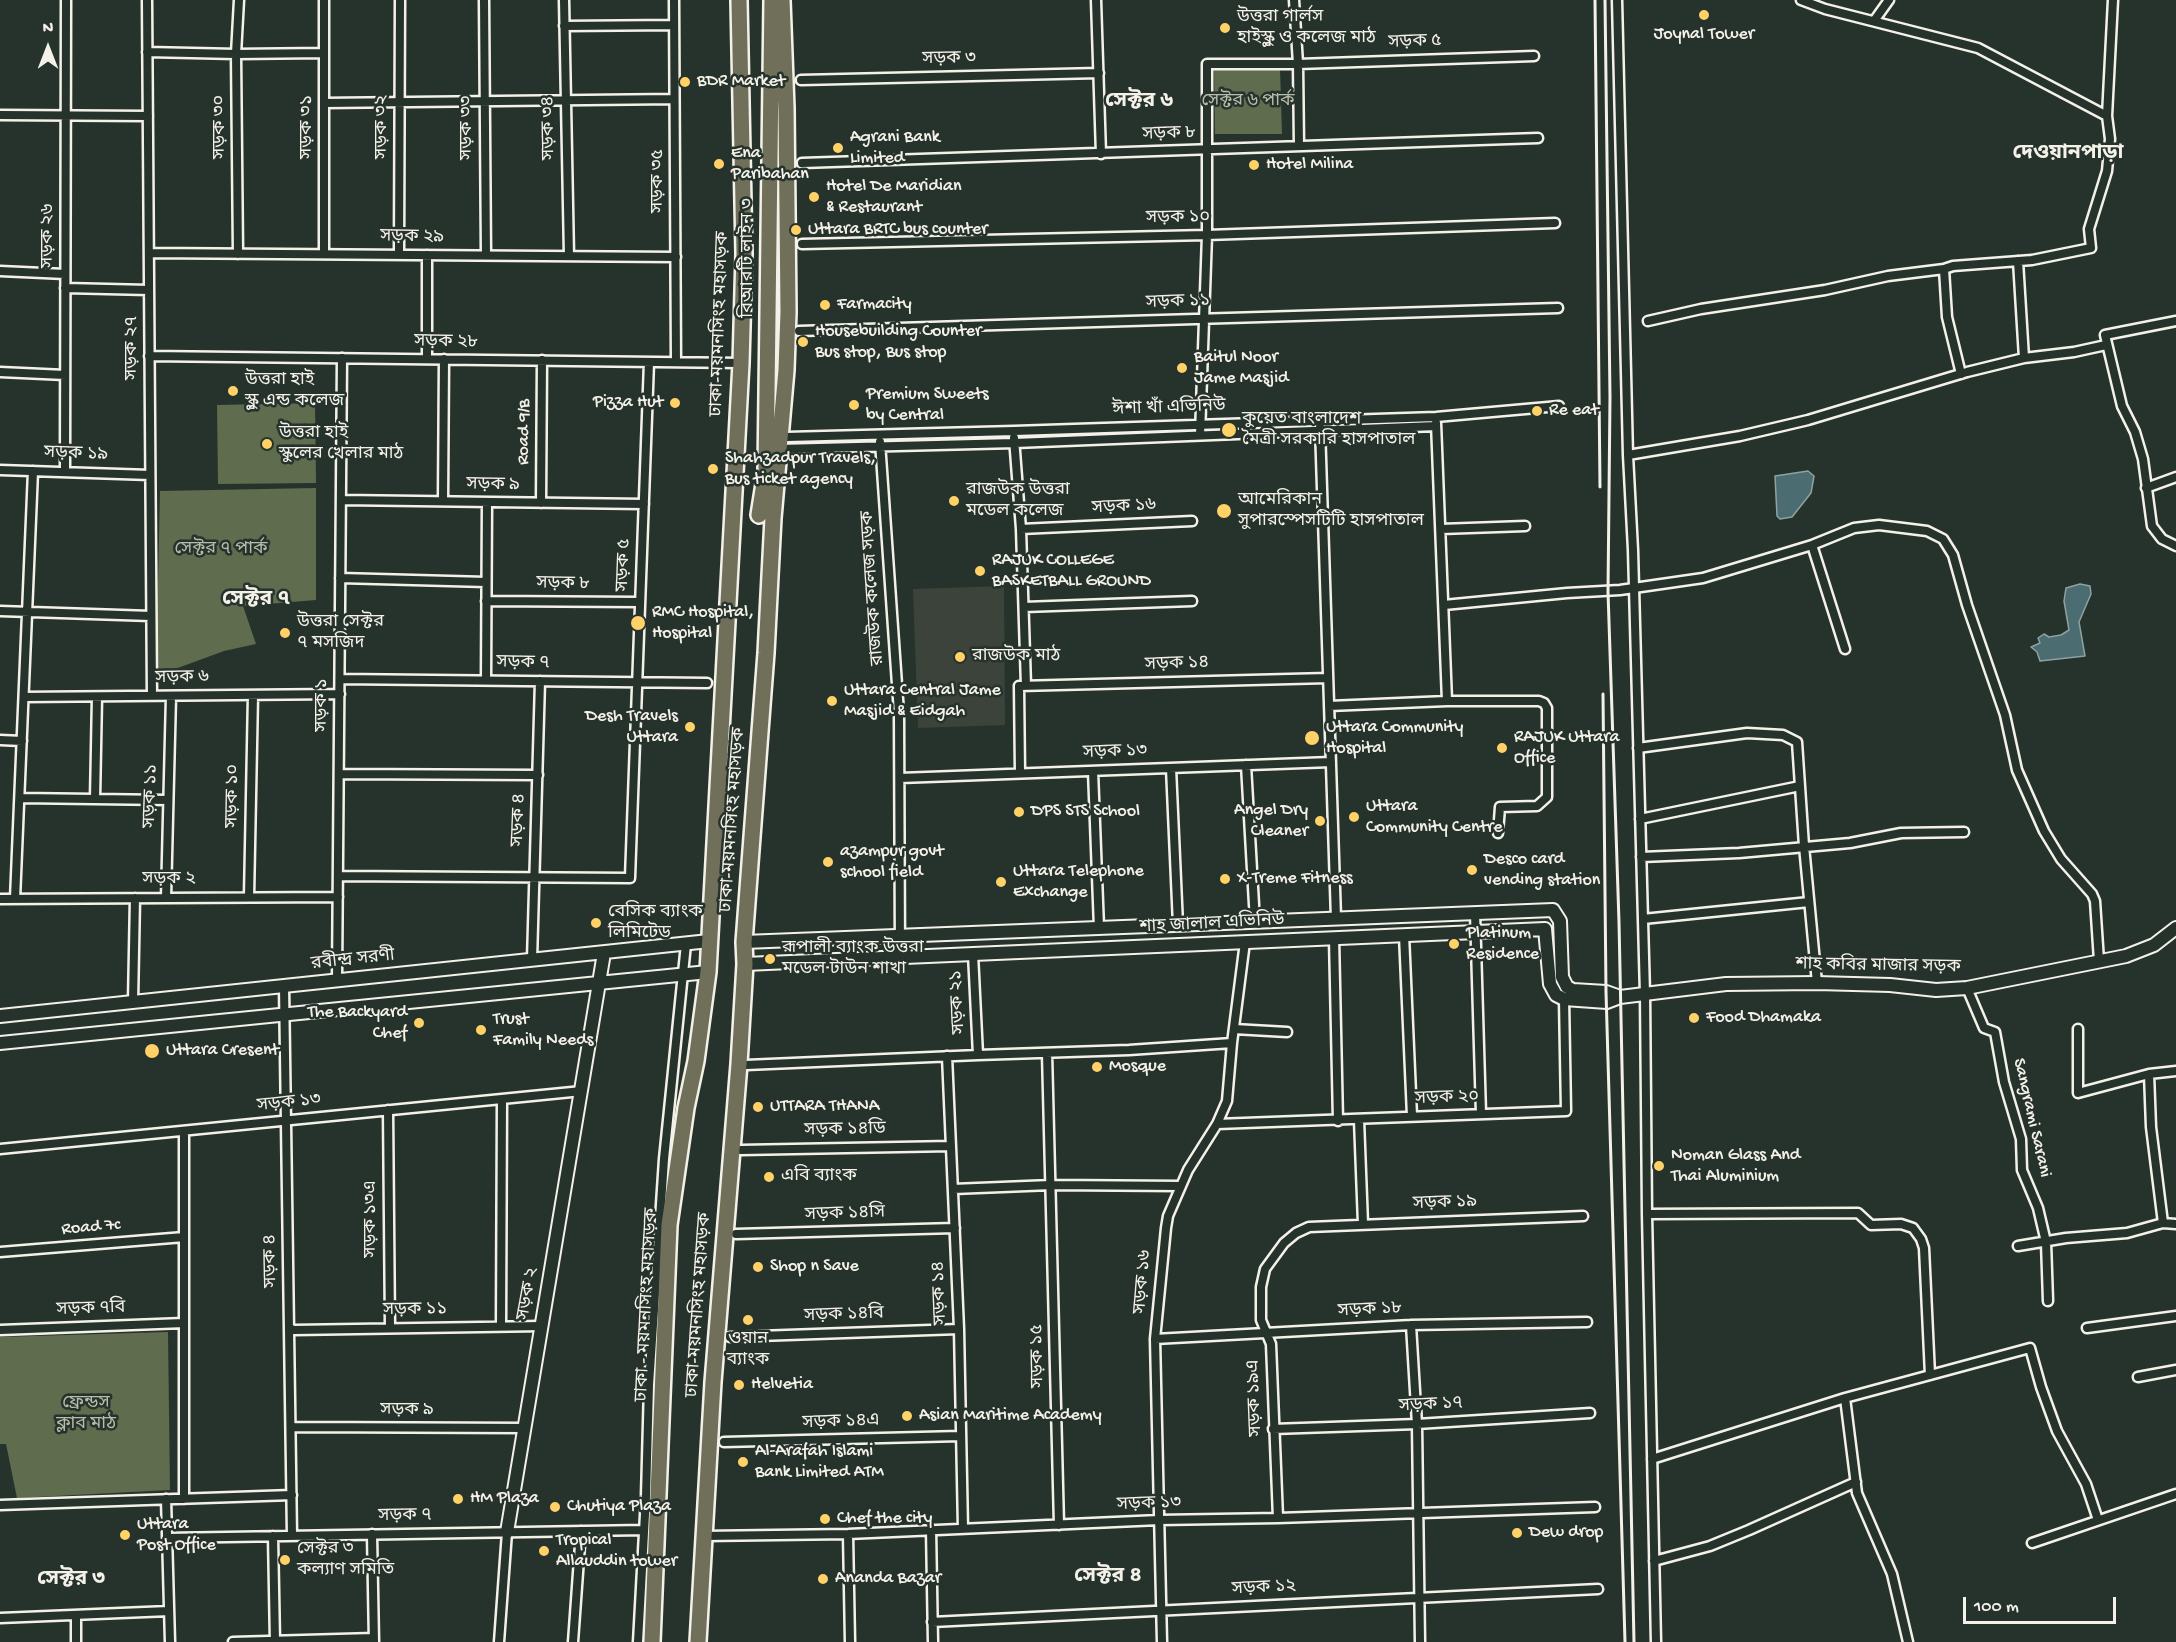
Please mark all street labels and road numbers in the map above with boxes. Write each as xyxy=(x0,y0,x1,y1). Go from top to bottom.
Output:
street label: সড়ক ৫ xyxy=(1388,31,1442,55)
street label: সড়ক ৩ xyxy=(922,49,976,71)
street label: সড়ক ৩০ xyxy=(210,95,232,159)
street label: সড়ক ৩১ xyxy=(297,95,319,159)
street label: সড়ক ৩২ xyxy=(372,95,394,159)
street label: সড়ক ৩৩ xyxy=(457,96,479,160)
street label: সড়ক ৩৪ xyxy=(539,96,561,160)
street label: সড়ক ৮ xyxy=(1142,123,1196,147)
street label: সড়ক ৩৫ xyxy=(648,149,670,213)
street label: বিআরটি লাইন ৩ xyxy=(738,198,760,318)
street label: সড়ক ২৬ xyxy=(38,204,60,268)
street label: সড়ক ১০ xyxy=(1146,208,1210,230)
street label: সড়ক ২৯ xyxy=(380,227,444,249)
street label: ঢাকা-ময়মনসিংহ মহাসড়ক xyxy=(707,231,735,417)
street label: সড়ক ১১ xyxy=(1146,291,1210,315)
street label: সড়ক ২৭ xyxy=(122,316,144,380)
street label: সড়ক ২৮ xyxy=(414,332,478,354)
street label: ঈশা খাঁ এভিনিউ xyxy=(1112,396,1226,422)
street label: Road 9/B xyxy=(514,399,536,465)
street label: সড়ক ১৯ xyxy=(44,443,108,467)
street label: সড়ক ৯ xyxy=(466,475,520,497)
street label: সড়ক ১৬ xyxy=(1091,496,1157,520)
street label: রাজউক কলেজ সড়ক xyxy=(858,510,890,666)
street label: সড়ক ৫ xyxy=(613,538,637,592)
street label: সড়ক ৮ xyxy=(536,574,590,596)
street label: সড়ক ৭ xyxy=(496,653,550,675)
street label: সড়ক ১৪ xyxy=(1145,653,1209,677)
street label: সড়ক ৬ xyxy=(155,668,209,690)
street label: সড়ক ১ xyxy=(312,678,334,732)
street label: ঢাকা-ময়মনসিংহ মহাসড়ক xyxy=(717,727,751,913)
street label: সড়ক ১৩ xyxy=(1083,741,1147,765)
street label: সড়ক ১১ xyxy=(140,764,164,828)
street label: সড়ক ১০ xyxy=(223,764,245,828)
street label: সড়ক ৪ xyxy=(508,793,532,847)
street label: সড়ক ২ xyxy=(142,869,196,891)
street label: শাহ জালাল এভিনিউ xyxy=(1139,910,1285,940)
street label: রবীন্দ্র সরণী xyxy=(310,946,396,976)
street label: শাহ কবির মাজার সড়ক xyxy=(1795,955,1961,979)
street label: সড়ক ২১ xyxy=(947,969,971,1035)
street label: Sangrami Sarani xyxy=(2007,1056,2055,1180)
street label: সড়ক ২০ xyxy=(1415,1087,1479,1111)
street label: সড়ক ১৩ xyxy=(256,1090,322,1118)
street label: সড়ক ১৪ডি xyxy=(804,1119,886,1143)
street label: সড়ক ১৩এ xyxy=(361,1180,383,1258)
street label: সড়ক ১৯ xyxy=(1413,1192,1477,1216)
street label: সড়ক ১৪সি xyxy=(805,1203,885,1227)
street label: ঢাকা - ময়মনসিংহ মহাসড়ক xyxy=(632,1208,664,1402)
street label: ঢাকা-ময়মনসিংহ মহাসড়ক xyxy=(683,1212,717,1398)
street label: Road 7c xyxy=(61,1215,121,1241)
street label: সড়ক ৪ xyxy=(261,1234,283,1288)
street label: সড়ক ১৬ xyxy=(1130,1249,1158,1315)
street label: সড়ক ১৪ xyxy=(929,1261,953,1325)
street label: সড়ক ২ xyxy=(514,1266,544,1322)
street label: সড়ক ৭বি xyxy=(56,1298,126,1322)
street label: সড়ক ১৮ xyxy=(1337,1299,1403,1323)
street label: সড়ক ১১ xyxy=(383,1300,447,1322)
street label: সড়ক ১৪বি xyxy=(804,1304,884,1328)
street label: সড়ক ১৫ xyxy=(1028,1324,1050,1388)
street label: সড়ক ১৯এ xyxy=(1244,1359,1268,1437)
street label: সড়ক ১৭ xyxy=(1398,1394,1464,1418)
street label: সড়ক ৯ xyxy=(380,1400,434,1422)
street label: সড়ক ১৪এ xyxy=(802,1411,880,1435)
street label: সড়ক ১৩ xyxy=(1117,1493,1181,1517)
street label: সড়ক ৭ xyxy=(378,1506,432,1528)
street label: সড়ক ১২ xyxy=(1231,1577,1297,1601)

